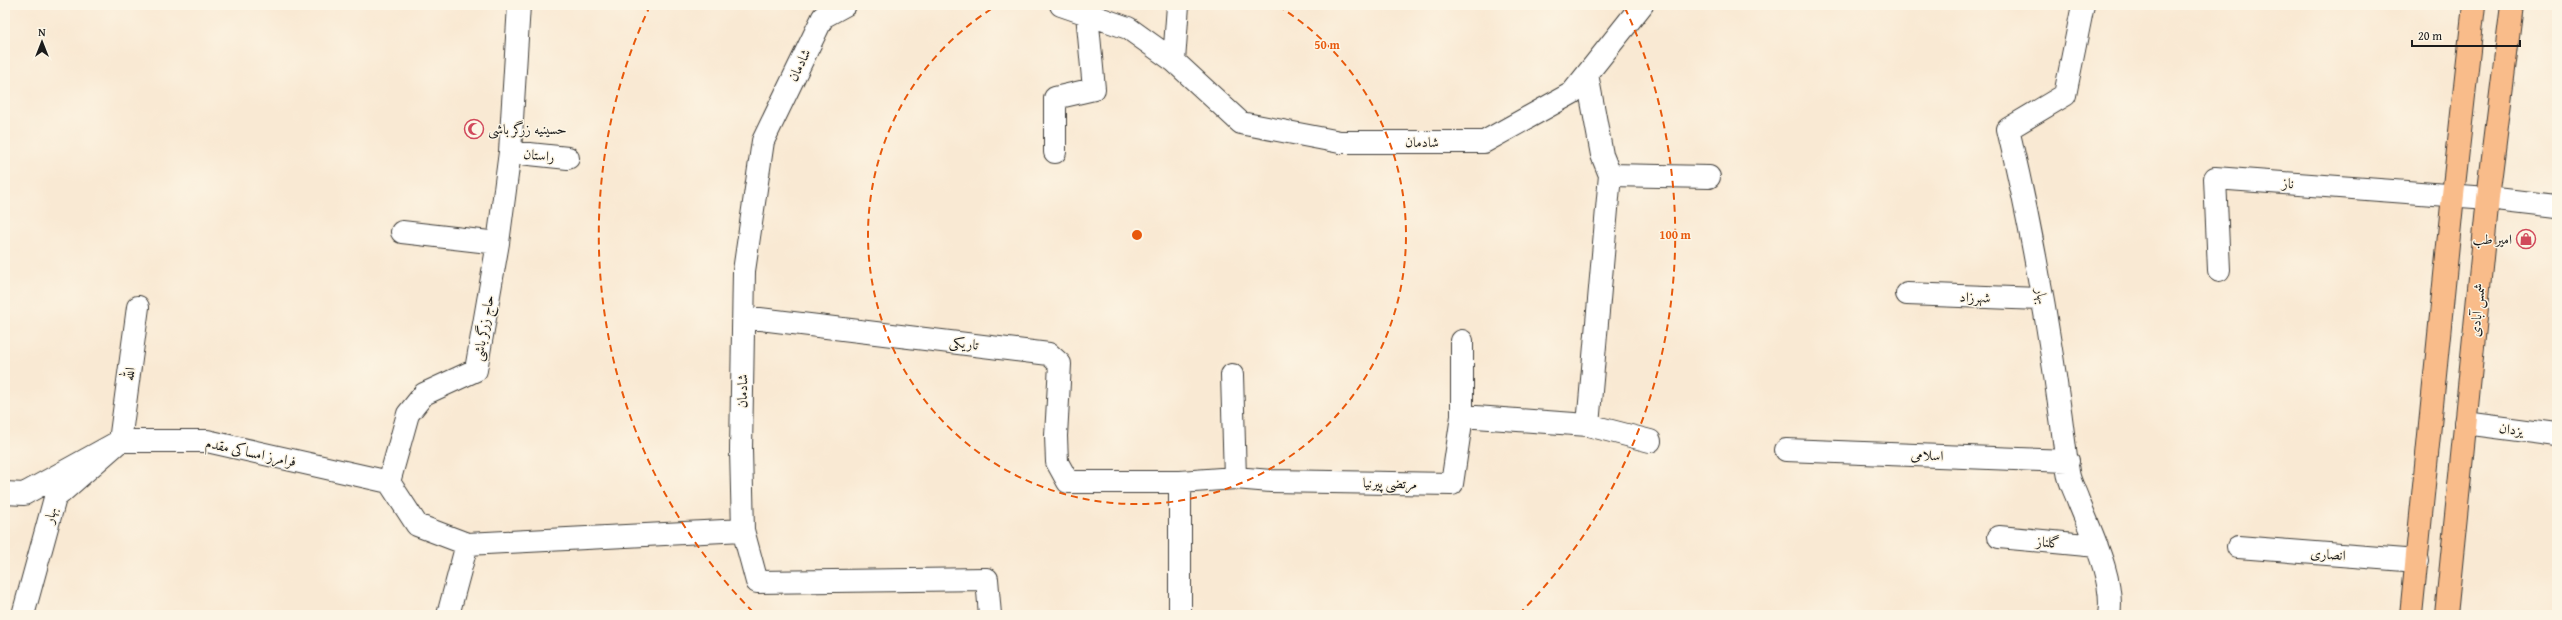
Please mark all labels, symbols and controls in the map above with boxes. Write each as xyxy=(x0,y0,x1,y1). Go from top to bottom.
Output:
north arrow xyxy=(22,22,62,62)
scale bar xyxy=(2412,22,2520,48)
text: N xyxy=(38,24,46,40)
text: 20 m xyxy=(2418,27,2442,44)
text: 50 m xyxy=(1314,36,1340,53)
street label: شادمان xyxy=(783,45,815,85)
mosque icon: حسینیه زرگر باشی xyxy=(463,118,485,140)
place label: حسینیه زرگر باشی xyxy=(488,119,567,139)
street label: شادمان xyxy=(1405,132,1439,152)
street label: راستان xyxy=(522,143,556,167)
street label: ناز xyxy=(2280,172,2295,193)
text: 100 m xyxy=(1659,226,1692,243)
centre of rings xyxy=(1130,228,1144,242)
shop icon: امیر طب xyxy=(2515,228,2537,250)
place label: امیر طب xyxy=(2472,229,2512,249)
street label: شمس آبادی xyxy=(2464,282,2490,338)
street label: بهار xyxy=(2030,284,2053,306)
street label: شهرزاد xyxy=(1959,286,1991,308)
street label: حاج زرگر باشی xyxy=(467,293,502,363)
street label: تاریکی xyxy=(948,331,980,355)
street label: الله xyxy=(117,366,140,382)
street label: شادمان xyxy=(732,374,752,408)
street label: یزدان xyxy=(2498,417,2526,441)
street label: فرامرز امساکی مقدم xyxy=(203,433,298,474)
street label: اسلامی xyxy=(1910,444,1944,466)
street label: مرتضی پیرنیا xyxy=(1363,473,1417,494)
street label: بهار xyxy=(38,505,62,527)
street label: گلناز xyxy=(2034,531,2060,553)
street label: انصاری xyxy=(2310,543,2346,565)

